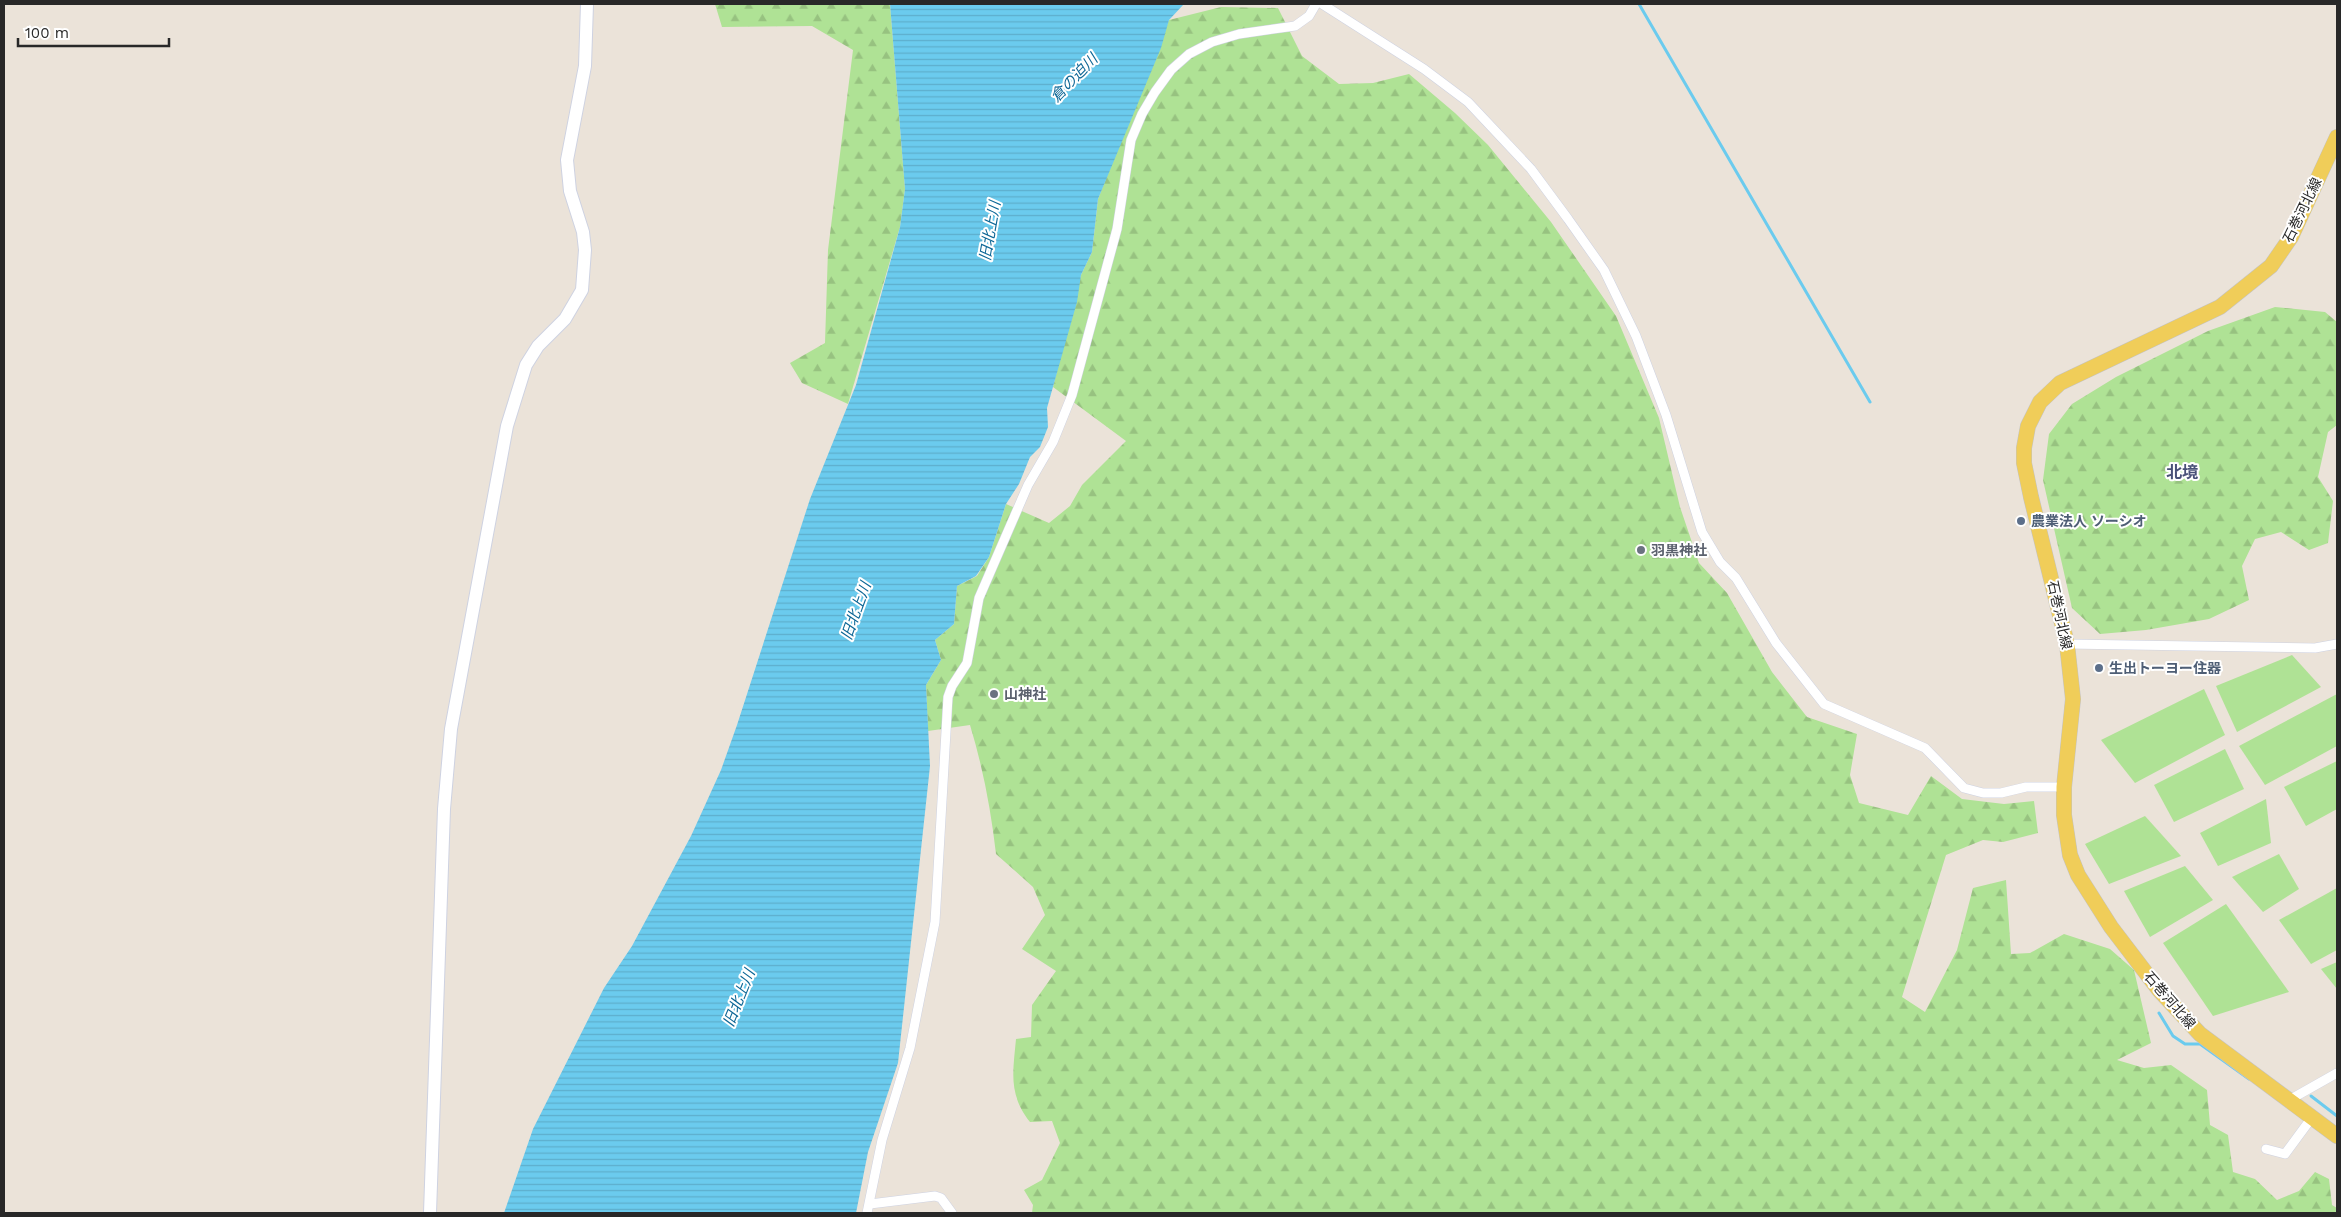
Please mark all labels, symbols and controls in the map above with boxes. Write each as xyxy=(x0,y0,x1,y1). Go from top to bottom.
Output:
scale bar xyxy=(18,15,169,47)
text: 100 m xyxy=(25,24,69,42)
water label: 倉の迫川 xyxy=(1047,49,1103,106)
street label: 石巻河北線 xyxy=(2279,175,2325,245)
water label: 旧北上川 xyxy=(976,198,1004,262)
district label: 北境 xyxy=(2166,463,2198,482)
place label: 農業法人 ソーシオ xyxy=(2031,513,2147,529)
marker: 農業法人 ソーシオ xyxy=(2015,515,2027,527)
place label: 羽黒神社 xyxy=(1651,542,1707,558)
marker: 羽黒神社 xyxy=(1635,544,1647,556)
water label: 旧北上川 xyxy=(837,578,875,642)
street label: 石巻河北線 xyxy=(2045,579,2075,651)
place label: 生出トーヨー住器 xyxy=(2109,660,2222,676)
marker: 生出トーヨー住器 xyxy=(2093,662,2105,674)
place label: 山神社 xyxy=(1004,686,1046,702)
marker: 山神社 xyxy=(988,688,1000,700)
water label: 旧北上川 xyxy=(719,965,759,1029)
street label: 石巻河北線 xyxy=(2141,968,2199,1032)

